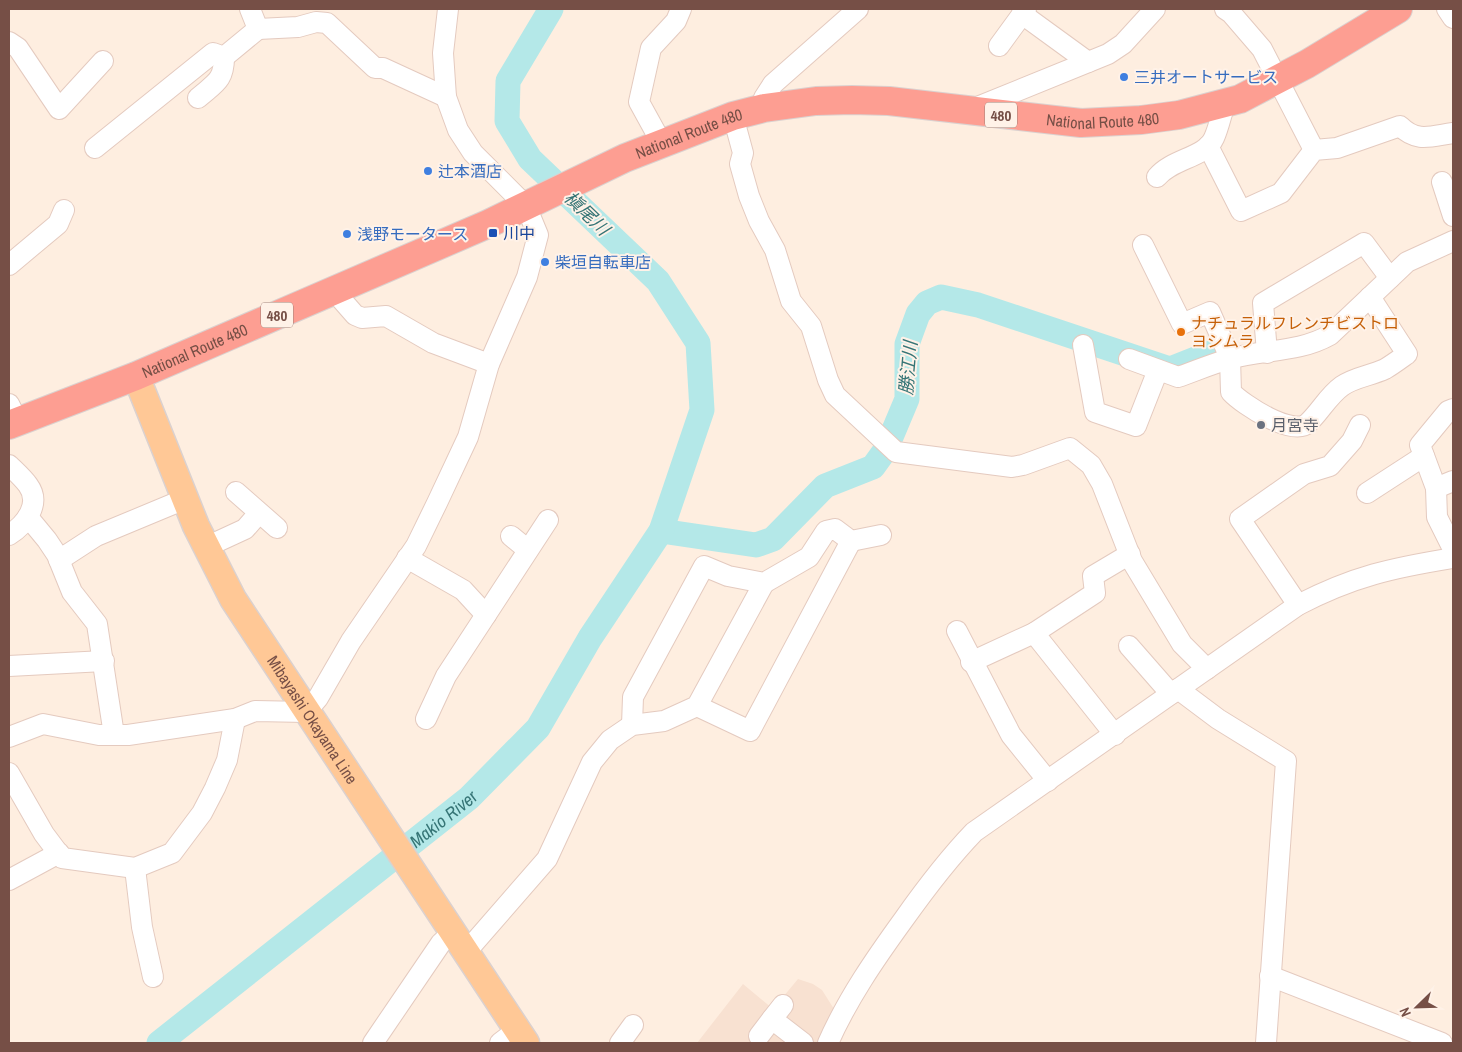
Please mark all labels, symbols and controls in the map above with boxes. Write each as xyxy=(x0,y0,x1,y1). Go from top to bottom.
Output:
place label: 三井オートサービス xyxy=(1134,66,1278,88)
marker: 三井オートサービス xyxy=(1118,71,1130,83)
road number: 480 xyxy=(985,102,1017,128)
street label: National Route 480 xyxy=(632,103,745,164)
street label: National Route 480 xyxy=(1045,107,1161,134)
place label: 辻本酒店 xyxy=(438,160,502,182)
marker: 辻本酒店 xyxy=(422,165,434,177)
water label: 槇尾川 xyxy=(559,185,617,242)
place label: 川中 xyxy=(503,222,535,244)
place label: 浅野モータース xyxy=(357,223,468,245)
marker: 川中 xyxy=(487,227,499,239)
marker: 浅野モータース xyxy=(341,228,353,240)
place label: 柴垣自転車店 xyxy=(555,251,651,273)
marker: 柴垣自転車店 xyxy=(539,256,551,268)
road number: 480 xyxy=(261,302,293,328)
place label: ナチュラルフレンチビストロ ヨシムラ xyxy=(1191,312,1399,352)
street label: National Route 480 xyxy=(138,318,251,383)
marker: ナチュラルフレンチビストロ ヨシムラ xyxy=(1175,326,1187,338)
water label: 勝江川 xyxy=(893,338,923,396)
place label: 月宮寺 xyxy=(1271,414,1319,436)
marker: 月宮寺 xyxy=(1255,419,1267,431)
street label: Mibayashi Okayama Line xyxy=(262,651,363,788)
water label: Makio River xyxy=(404,784,483,853)
north arrow xyxy=(1392,982,1442,1032)
text: N xyxy=(1395,1005,1415,1019)

